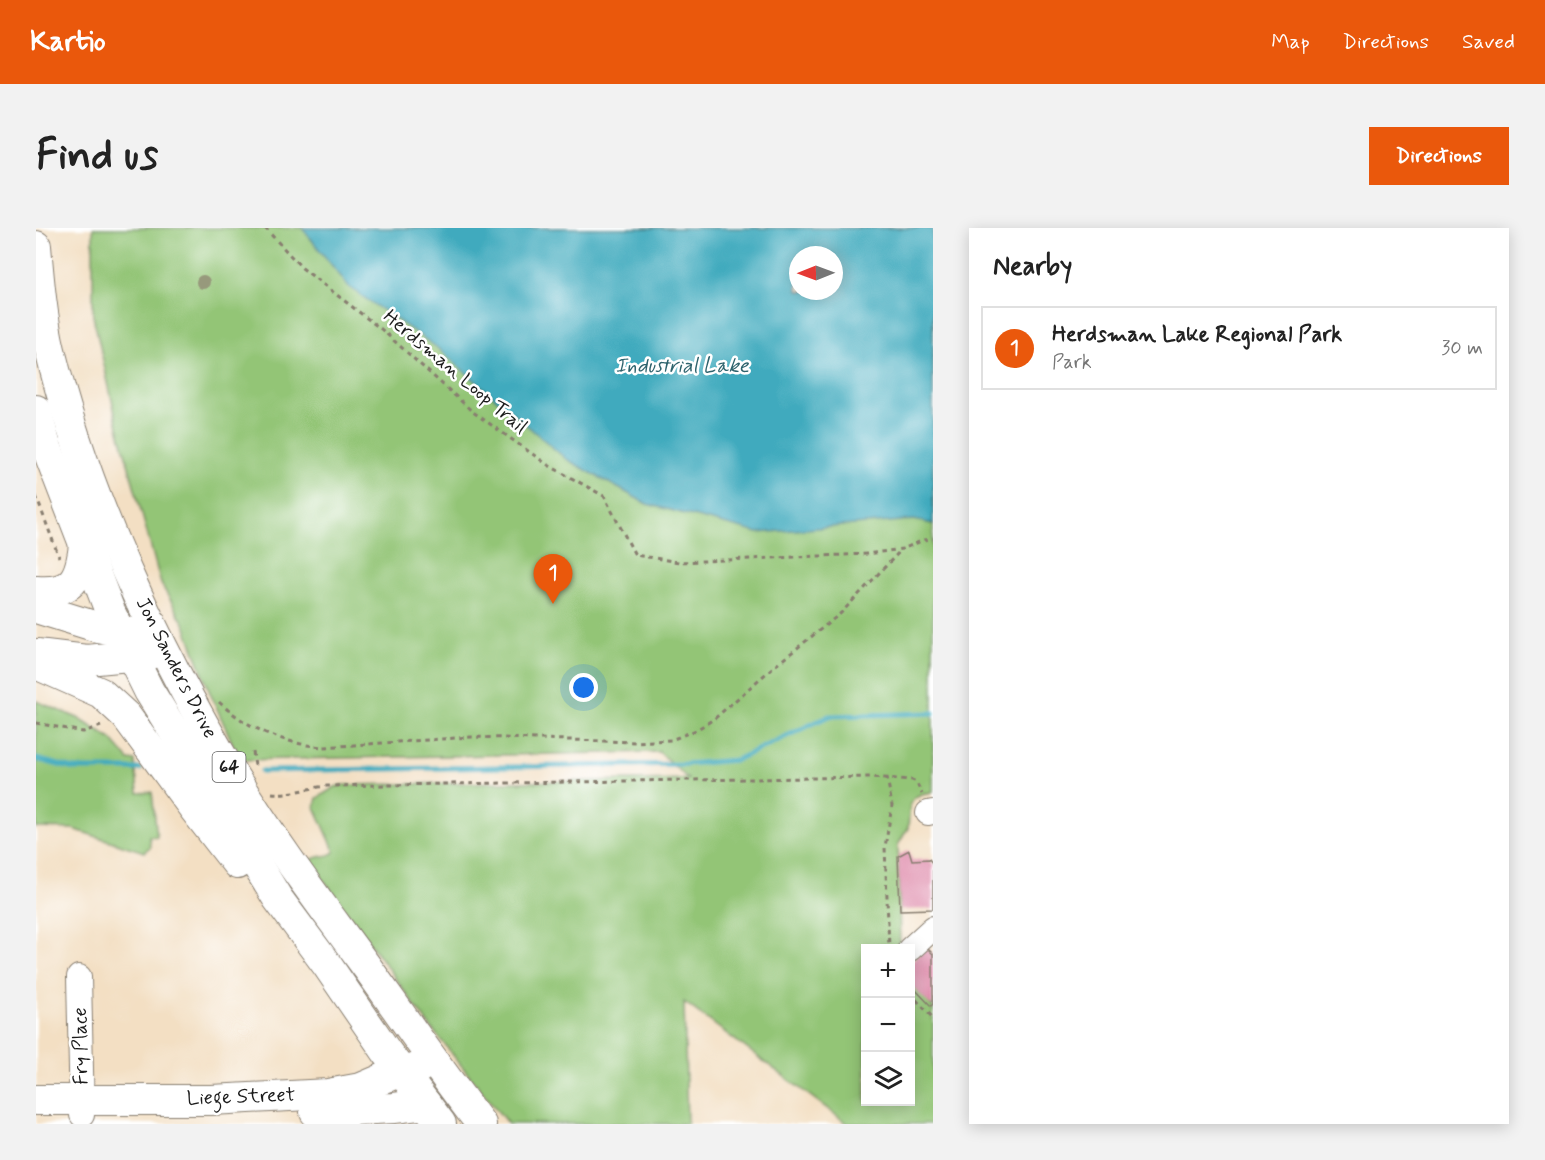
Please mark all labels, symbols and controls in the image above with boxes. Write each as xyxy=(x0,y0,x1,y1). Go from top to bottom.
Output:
text: Kartio xyxy=(30,24,106,61)
text: Map xyxy=(1271,28,1310,56)
text: Directions xyxy=(1343,28,1429,56)
text: Saved xyxy=(1462,28,1515,56)
button: Directions xyxy=(1369,127,1509,185)
text: Find us xyxy=(36,129,158,184)
north arrow xyxy=(789,246,843,300)
text: Nearby xyxy=(993,250,1072,284)
street label: Herdsman Loop Trail xyxy=(377,304,533,440)
text: Herdsman Lake Regional Park xyxy=(1052,321,1342,349)
text: 1 xyxy=(1010,335,1019,362)
text: 30 m xyxy=(1441,335,1483,362)
text: Park xyxy=(1052,349,1092,376)
water label: Industrial Lake xyxy=(615,352,749,380)
pin: 1 xyxy=(534,554,572,604)
street label: Jon Sanders Drive xyxy=(129,593,223,743)
your location xyxy=(569,673,598,702)
road number: 64 xyxy=(212,752,246,782)
map controls xyxy=(861,944,915,1106)
button: + xyxy=(861,944,915,998)
button: − xyxy=(861,998,915,1052)
street label: Fry Place xyxy=(67,1007,95,1085)
button: layers xyxy=(861,1052,915,1106)
street label: Liege Street xyxy=(186,1082,296,1114)

